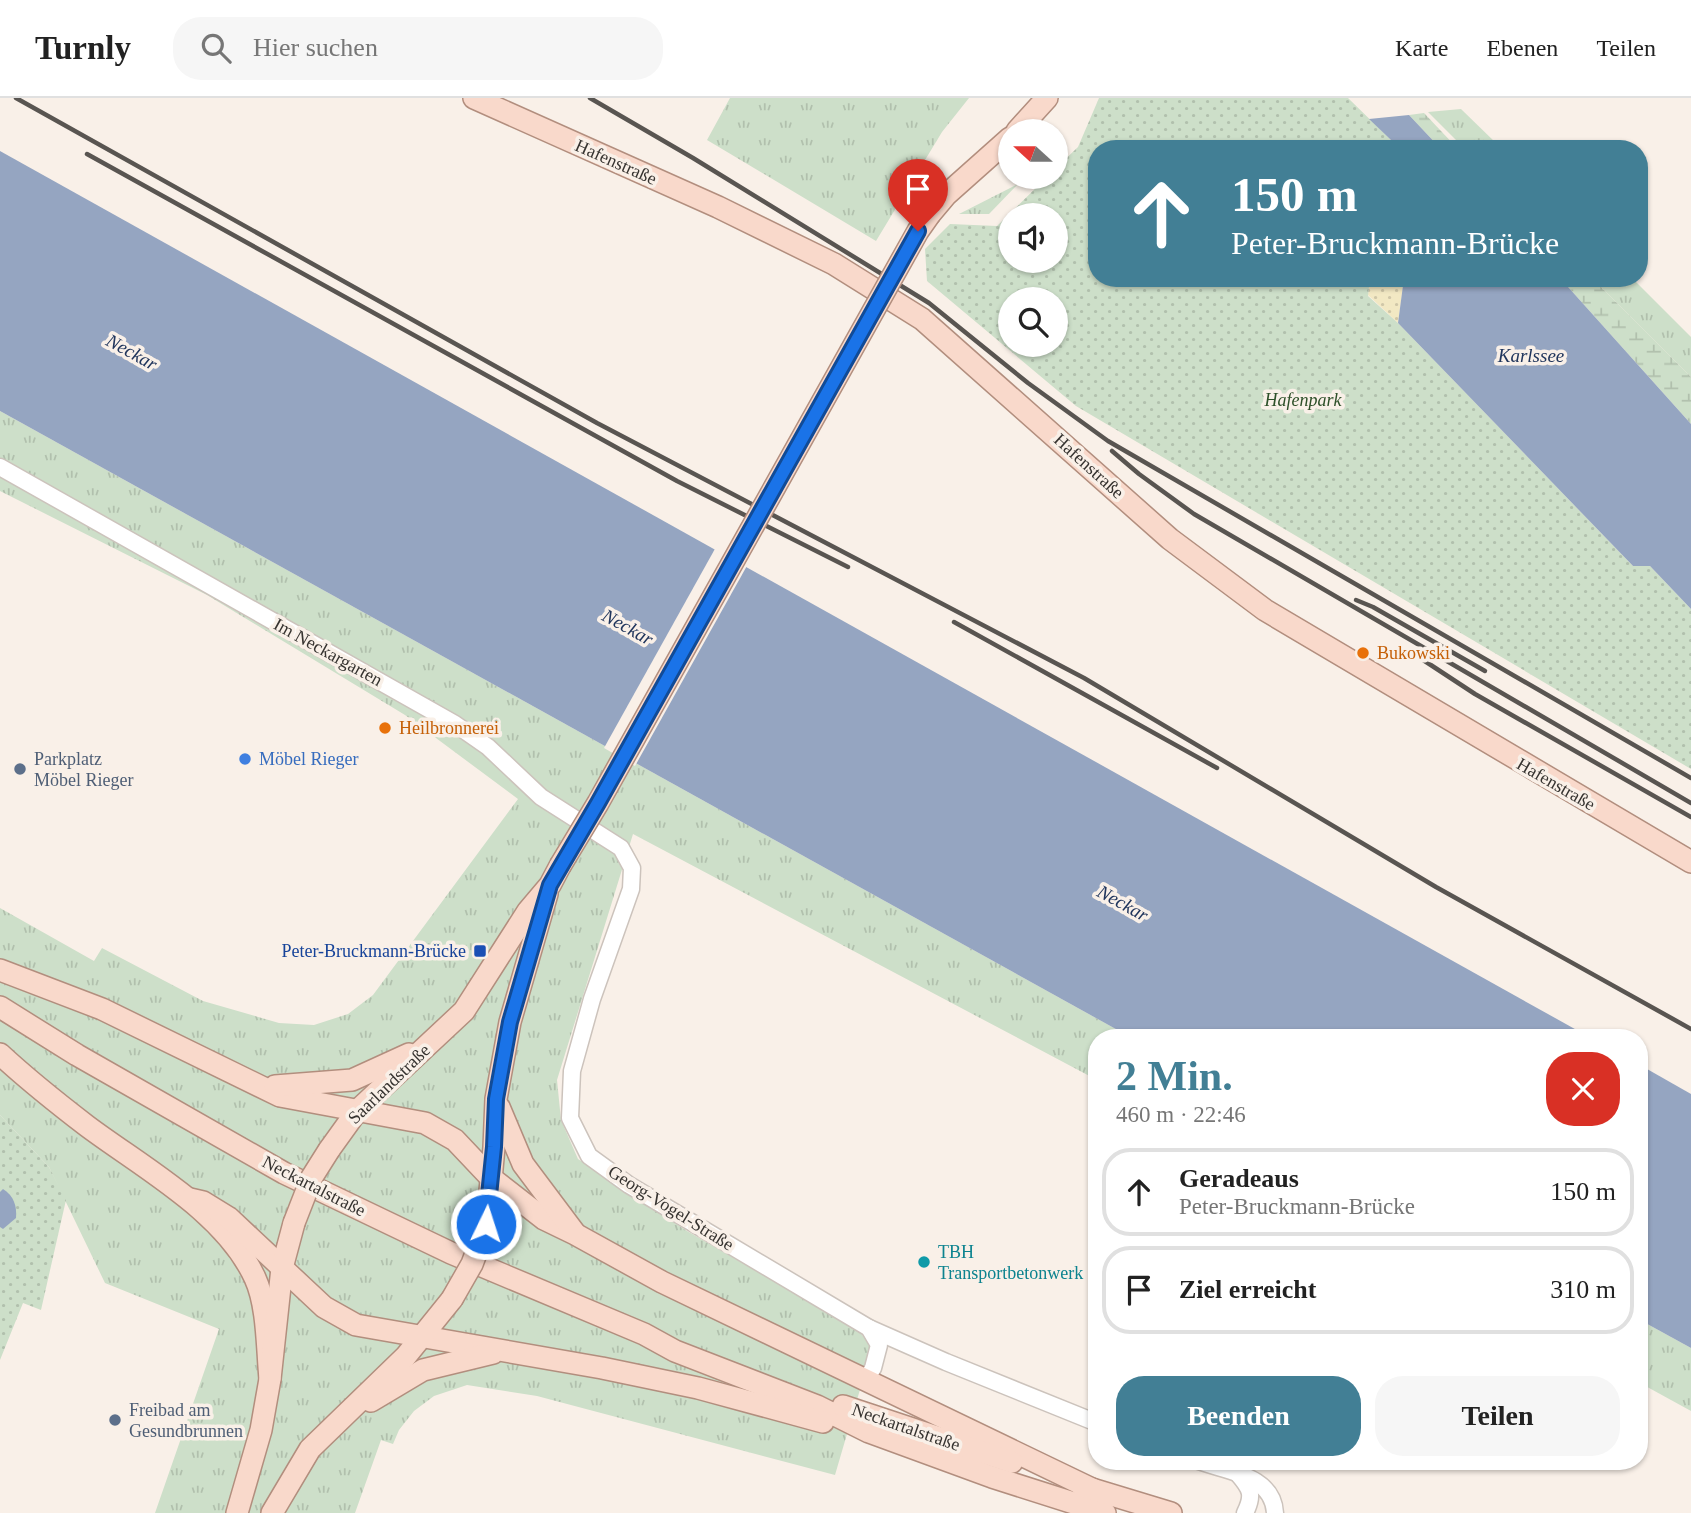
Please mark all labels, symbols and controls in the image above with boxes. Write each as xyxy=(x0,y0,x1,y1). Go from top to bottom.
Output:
search box xyxy=(173,17,663,80)
icon: search xyxy=(197,29,235,67)
text: Turnly xyxy=(35,30,131,66)
text: Hier suchen xyxy=(253,33,378,62)
text: Karte xyxy=(1395,35,1448,61)
text: Ebenen xyxy=(1486,35,1558,61)
text: Teilen xyxy=(1596,35,1656,61)
north arrow xyxy=(998,119,1068,189)
map controls xyxy=(998,119,1068,357)
street label: Hafenstraße xyxy=(572,135,660,189)
pin xyxy=(888,159,948,231)
text: 150 m xyxy=(1231,167,1358,222)
icon: ahead xyxy=(1116,168,1207,259)
icon: arrive xyxy=(899,170,937,208)
button: sound xyxy=(998,203,1068,273)
text: Peter-Bruckmann-Brücke xyxy=(1231,225,1559,261)
button: search xyxy=(998,287,1068,357)
water label: Neckar xyxy=(102,329,162,375)
water label: Karlssee xyxy=(1497,345,1564,366)
park label: Hafenpark xyxy=(1264,390,1343,410)
street label: Hafenstraße xyxy=(1050,429,1128,503)
water label: Neckar xyxy=(598,604,658,650)
street label: Im Neckargarten xyxy=(270,614,386,690)
place label: Bukowski xyxy=(1377,643,1450,663)
marker: Bukowski xyxy=(1355,645,1371,661)
place label: Heilbronnerei xyxy=(399,718,499,738)
marker: Heilbronnerei xyxy=(377,720,393,736)
place label: Parkplatz Möbel Rieger xyxy=(34,749,133,790)
place label: Möbel Rieger xyxy=(259,749,358,769)
marker: Möbel Rieger xyxy=(237,751,253,767)
street label: Hafenstraße xyxy=(1513,754,1599,814)
marker: Parkplatz Möbel Rieger xyxy=(12,761,28,777)
water label: Neckar xyxy=(1093,880,1153,926)
place label: Peter-Bruckmann-Brücke xyxy=(281,941,466,961)
marker: Peter-Bruckmann-Brücke xyxy=(472,943,488,959)
street label: Saarlandstraße xyxy=(344,1040,434,1128)
button: close xyxy=(1546,1052,1620,1126)
text: 2 Min. xyxy=(1116,1053,1233,1099)
text: 460 m · 22:46 xyxy=(1116,1102,1246,1127)
street label: Neckartalstraße xyxy=(259,1151,369,1221)
street label: Georg-Vogel-Straße xyxy=(605,1161,737,1255)
text: Geradeaus xyxy=(1179,1164,1299,1193)
icon: ahead xyxy=(1120,1173,1158,1211)
text: 150 m xyxy=(1550,1177,1616,1206)
position arrow xyxy=(449,1187,523,1261)
text: Peter-Bruckmann-Brücke xyxy=(1179,1194,1415,1219)
place label: TBH Transportbetonwerk xyxy=(938,1242,1083,1283)
marker: TBH Transportbetonwerk xyxy=(916,1254,932,1270)
icon: arrive xyxy=(1120,1271,1158,1309)
text: Ziel erreicht xyxy=(1179,1275,1316,1304)
text: 310 m xyxy=(1550,1275,1616,1304)
button: Beenden xyxy=(1116,1376,1361,1456)
button: Teilen xyxy=(1375,1376,1620,1456)
street label: Neckartalstraße xyxy=(849,1399,963,1455)
place label: Freibad am Gesundbrunnen xyxy=(129,1400,243,1441)
marker: Freibad am Gesundbrunnen xyxy=(107,1412,123,1428)

